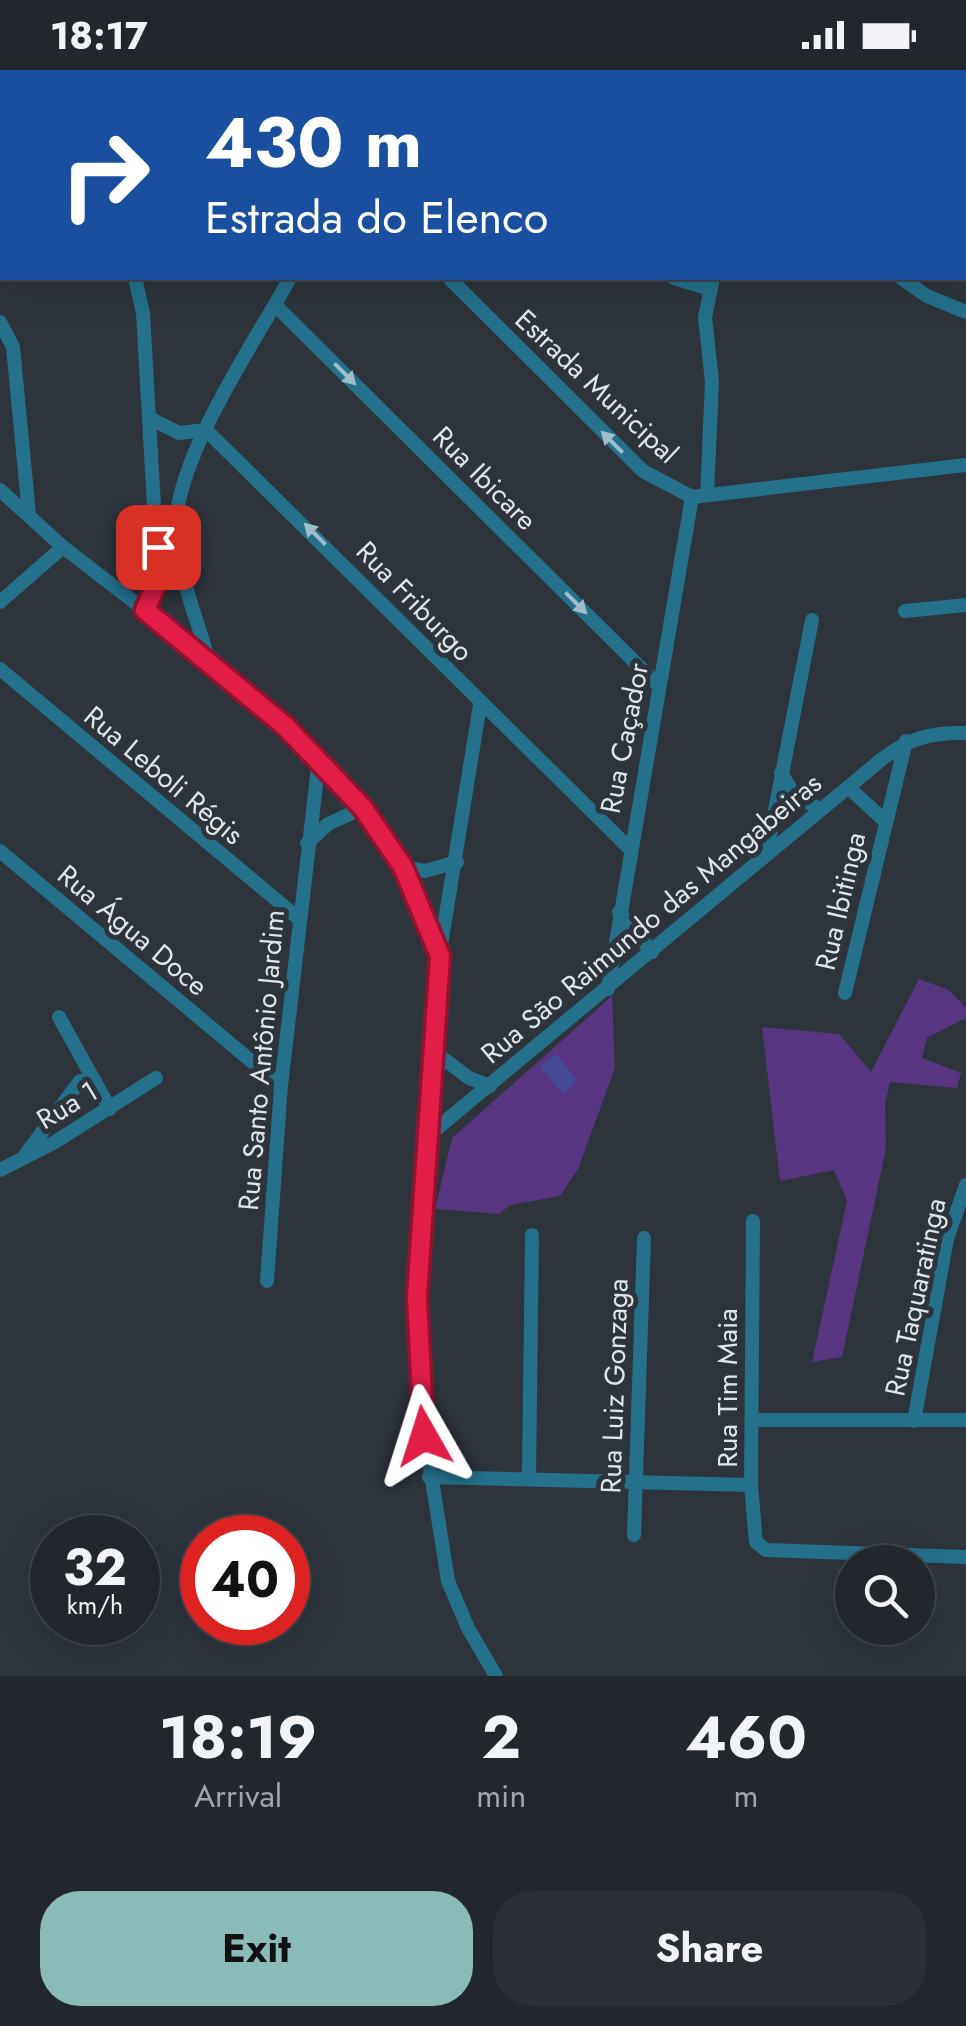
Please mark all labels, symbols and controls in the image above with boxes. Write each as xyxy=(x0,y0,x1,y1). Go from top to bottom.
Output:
text: 18:17 xyxy=(50,8,148,63)
text: 430 m xyxy=(205,92,422,193)
icon: right xyxy=(40,110,170,240)
text: Estrada do Elenco xyxy=(205,185,548,250)
street label: Estrada Municipal xyxy=(506,300,688,473)
one-way arrow xyxy=(333,362,356,386)
street label: Rua Ibicare xyxy=(423,417,546,540)
one-way arrow xyxy=(601,430,625,454)
pin xyxy=(116,505,201,590)
icon: arrive xyxy=(131,520,186,575)
one-way arrow xyxy=(304,523,328,546)
street label: Rua Friburgo xyxy=(347,532,483,671)
one-way arrow xyxy=(564,591,588,615)
street label: Rua Caçador xyxy=(590,659,659,817)
street label: Rua Leboli Régis xyxy=(75,696,252,854)
street label: Rua São Raimundo das Mangabeiras xyxy=(472,763,831,1073)
street label: Rua Ibitinga xyxy=(805,828,876,974)
street label: Rua Água Doce xyxy=(48,855,217,1006)
street label: Rua Santo Antônio Jardim xyxy=(228,908,295,1212)
street label: Rua 1 xyxy=(29,1071,106,1140)
street label: Rua Taquaratinga xyxy=(875,1194,956,1400)
street label: Rua Luiz Gonzaga xyxy=(590,1278,639,1494)
street label: Rua Tim Maia xyxy=(707,1308,748,1468)
position arrow xyxy=(372,1384,476,1488)
speed limit sign: 40 xyxy=(180,1515,310,1645)
text: 32 xyxy=(63,1531,127,1604)
map controls xyxy=(835,1545,935,1645)
button: search xyxy=(835,1545,935,1645)
text: km/h xyxy=(67,1587,123,1623)
text: 18:19 xyxy=(159,1694,317,1781)
text: 2 xyxy=(482,1694,521,1781)
text: 460 xyxy=(685,1694,807,1781)
text: Arrival xyxy=(194,1773,282,1819)
text: min xyxy=(476,1773,526,1819)
text: m xyxy=(734,1773,759,1819)
button: Exit xyxy=(40,1891,473,2006)
button: Share xyxy=(493,1891,926,2006)

